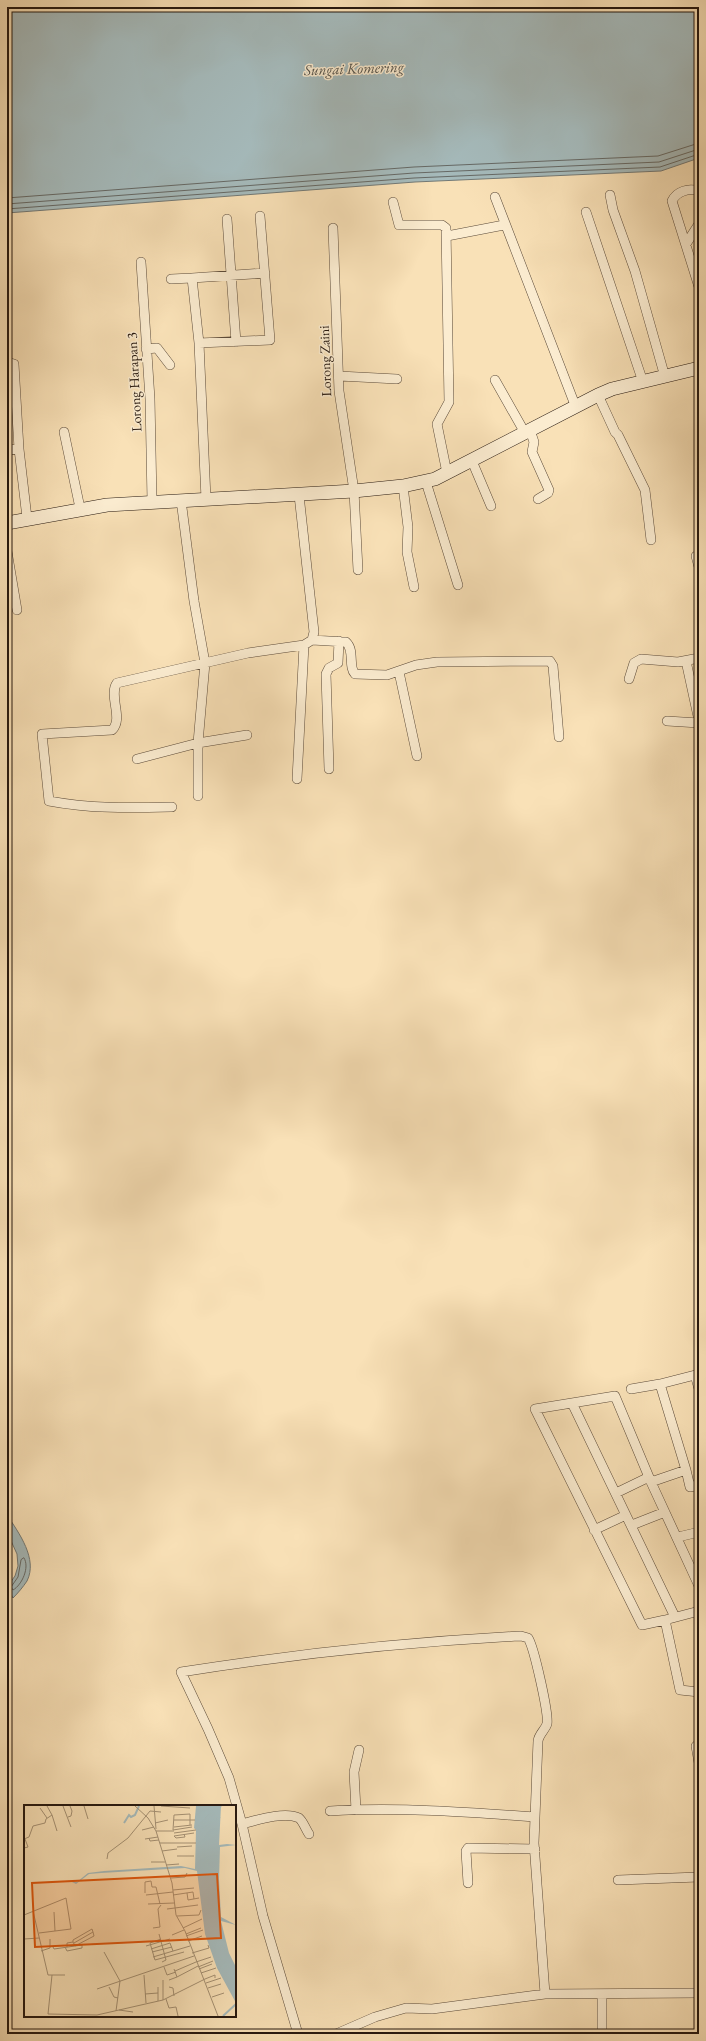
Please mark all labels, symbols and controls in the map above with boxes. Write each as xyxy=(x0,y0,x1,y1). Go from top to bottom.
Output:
water label: Sungai Komering xyxy=(303,57,405,79)
street label: Lorong Zaini xyxy=(315,325,335,397)
street label: Lorong Harapan 3 xyxy=(122,331,146,432)
inset map xyxy=(24,1805,236,2017)

